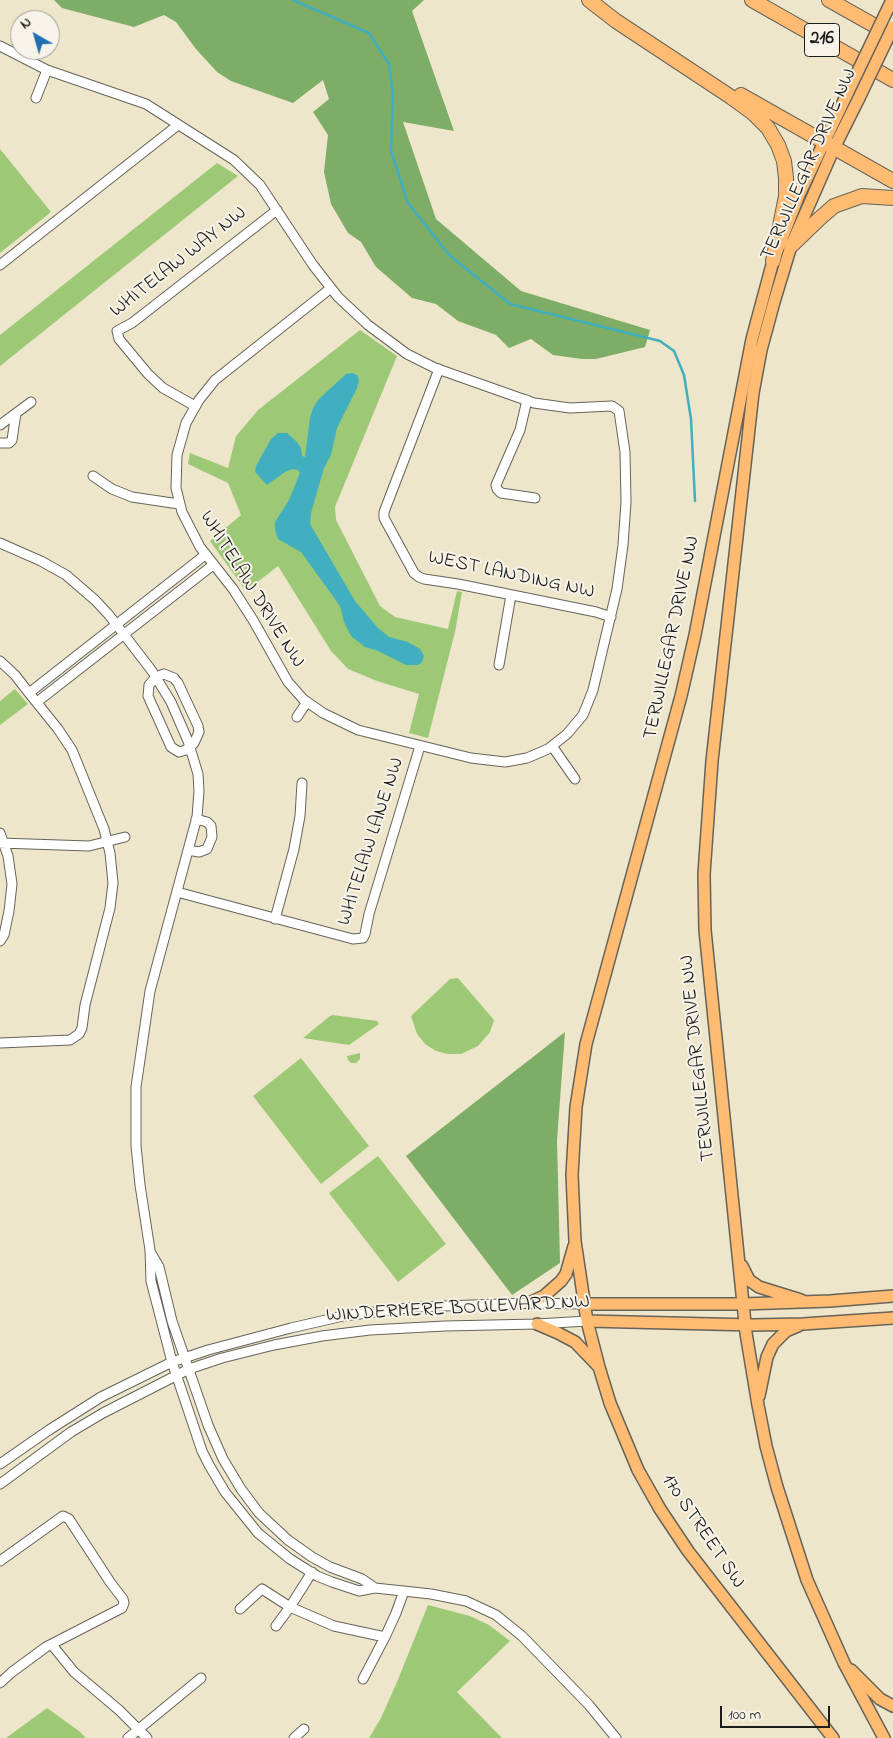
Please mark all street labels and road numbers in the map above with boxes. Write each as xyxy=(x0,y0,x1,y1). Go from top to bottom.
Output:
road number: 216 xyxy=(804,24,840,56)
street label: TERWILLEGAR DRIVE NW xyxy=(757,65,863,265)
street label: WHITELAW WAY NW xyxy=(106,202,252,324)
street label: WHITELAW DRIVE NW xyxy=(193,507,309,673)
street label: TERWILLEGAR DRIVE NW xyxy=(640,534,706,742)
street label: WEST LANDING NW xyxy=(426,547,596,605)
street label: WHITELAW LANE NW xyxy=(334,755,410,929)
street label: TERWILLEGAR DRIVE NW xyxy=(676,954,722,1162)
street label: WINDERMERE BOULEVARD NW xyxy=(325,1291,591,1329)
street label: 170 STREET SW xyxy=(655,1470,749,1594)

